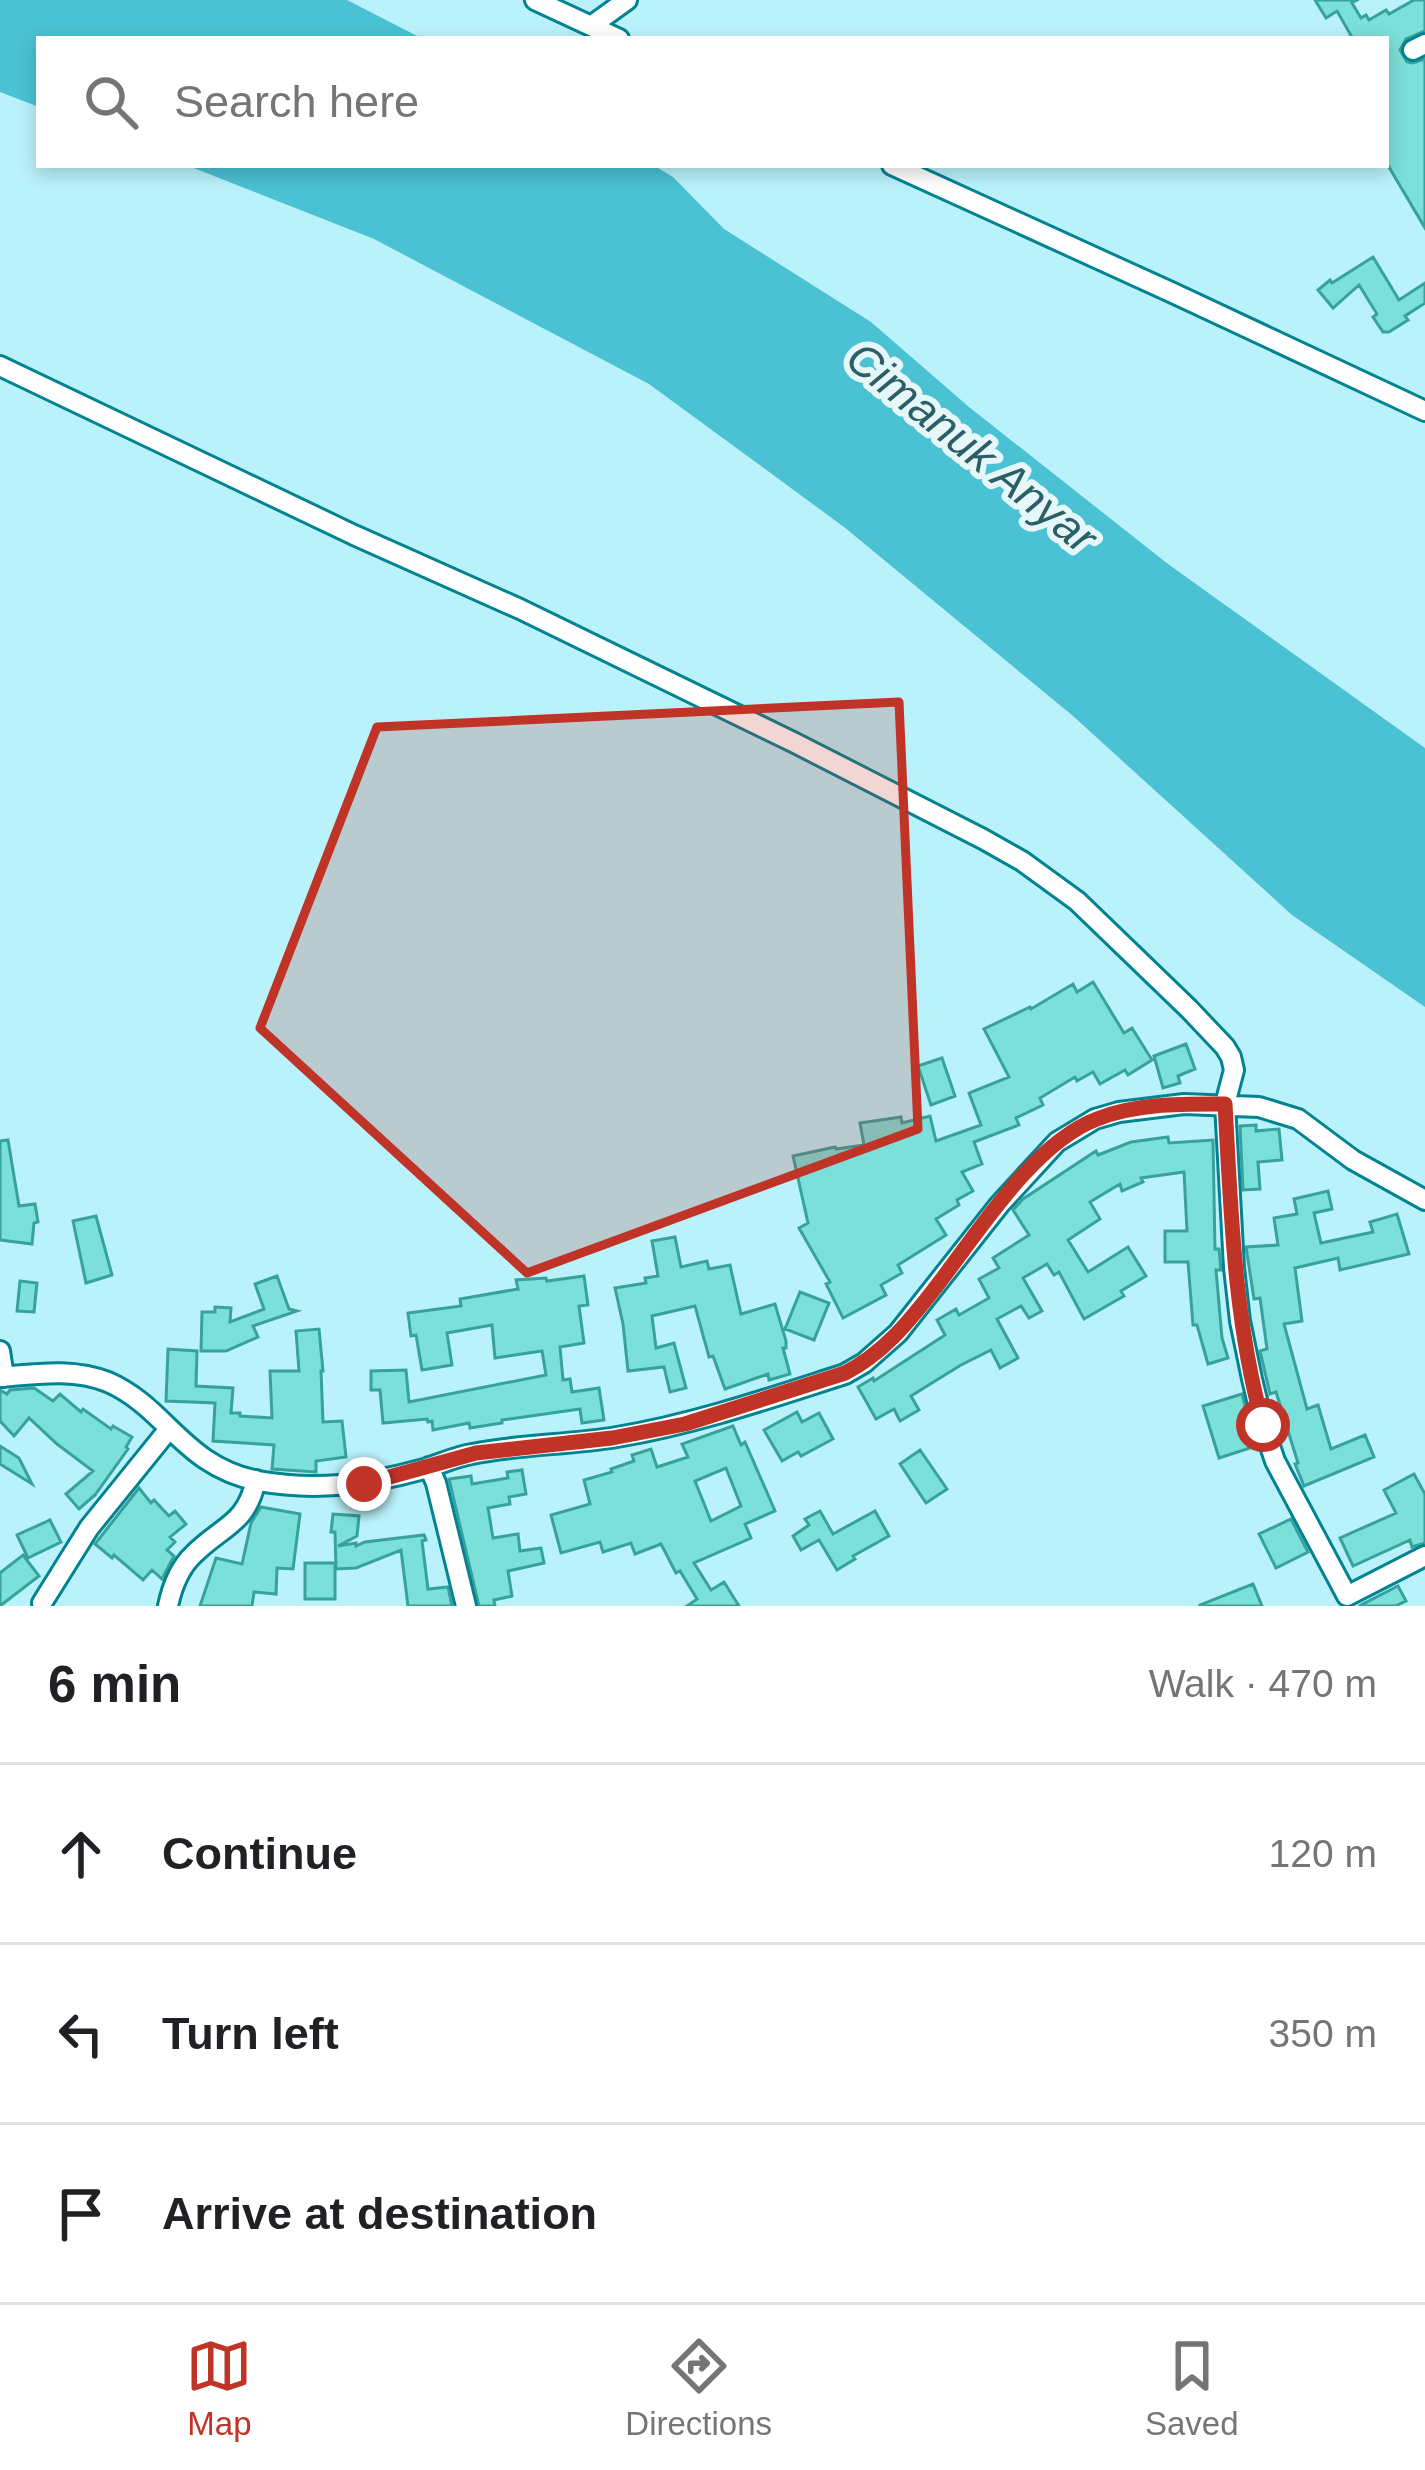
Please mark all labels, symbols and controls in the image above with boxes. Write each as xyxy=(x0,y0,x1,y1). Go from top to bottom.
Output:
search box xyxy=(36,36,1389,168)
icon: search xyxy=(78,69,144,135)
text: Search here xyxy=(174,76,419,127)
water label: Cimanuk Anyar xyxy=(837,331,1108,565)
route start xyxy=(1236,1398,1290,1452)
route end xyxy=(337,1457,391,1511)
text: 6 min xyxy=(48,1656,181,1713)
text: Walk · 470 m xyxy=(1149,1662,1377,1705)
icon: ahead xyxy=(48,1821,114,1887)
text: Continue xyxy=(162,1828,357,1879)
text: 120 m xyxy=(1269,1832,1377,1875)
icon: left xyxy=(48,2001,114,2067)
text: Turn left xyxy=(162,2008,339,2059)
text: 350 m xyxy=(1269,2012,1377,2055)
icon: arrive xyxy=(48,2181,114,2247)
text: Arrive at destination xyxy=(162,2188,597,2239)
tab: Map xyxy=(186,2333,252,2443)
tab: Directions xyxy=(625,2333,772,2443)
tab: Saved xyxy=(1145,2333,1239,2443)

